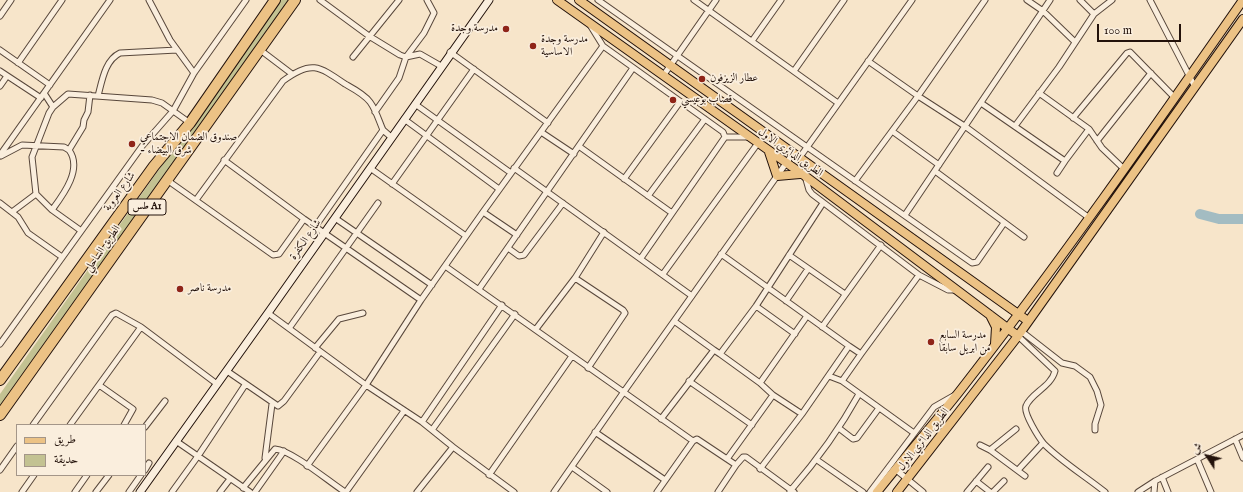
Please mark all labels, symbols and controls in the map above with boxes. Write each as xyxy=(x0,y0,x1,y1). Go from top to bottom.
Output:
scale bar xyxy=(1099,16,1183,42)
place label: مدرسة وجدة xyxy=(451,22,498,36)
text: 100 m xyxy=(1104,23,1132,38)
marker: مدرسة وجدة xyxy=(501,24,511,34)
place label: مدرسة وجدة الاساسية xyxy=(541,33,588,59)
marker: مدرسة وجدة الاساسية xyxy=(528,41,538,51)
place label: عطار الزيزفون xyxy=(710,72,758,86)
marker: عطار الزيزفون xyxy=(697,74,707,84)
place label: قصاب بوعيسي xyxy=(681,93,732,107)
marker: قصاب بوعيسي xyxy=(668,95,678,105)
street label: الطريق الدائري الاول xyxy=(755,126,825,180)
place label: صندوق الضمان الاجتماعي - شرق البيضاء xyxy=(140,131,237,157)
marker: صندوق الضمان الاجتماعي - شرق البيضاء xyxy=(127,139,137,149)
street label: شارع العروبة xyxy=(101,170,139,214)
road number: طس A1 xyxy=(128,199,166,215)
street label: شارع الكفرة xyxy=(287,217,325,263)
street label: الطريق الساحلي xyxy=(82,223,124,275)
place label: مدرسة ناصر xyxy=(188,282,231,296)
marker: مدرسة ناصر xyxy=(175,284,185,294)
place label: مدرسة السابع من ابريل سابقا xyxy=(939,329,991,355)
marker: مدرسة السابع من ابريل سابقا xyxy=(926,337,936,347)
street label: الطريق الدائري الاول xyxy=(895,406,953,474)
legend xyxy=(16,424,146,476)
text: طريق xyxy=(54,432,76,447)
north arrow xyxy=(1187,436,1227,476)
text: ش xyxy=(1188,441,1206,458)
text: حديقة xyxy=(54,452,78,467)

